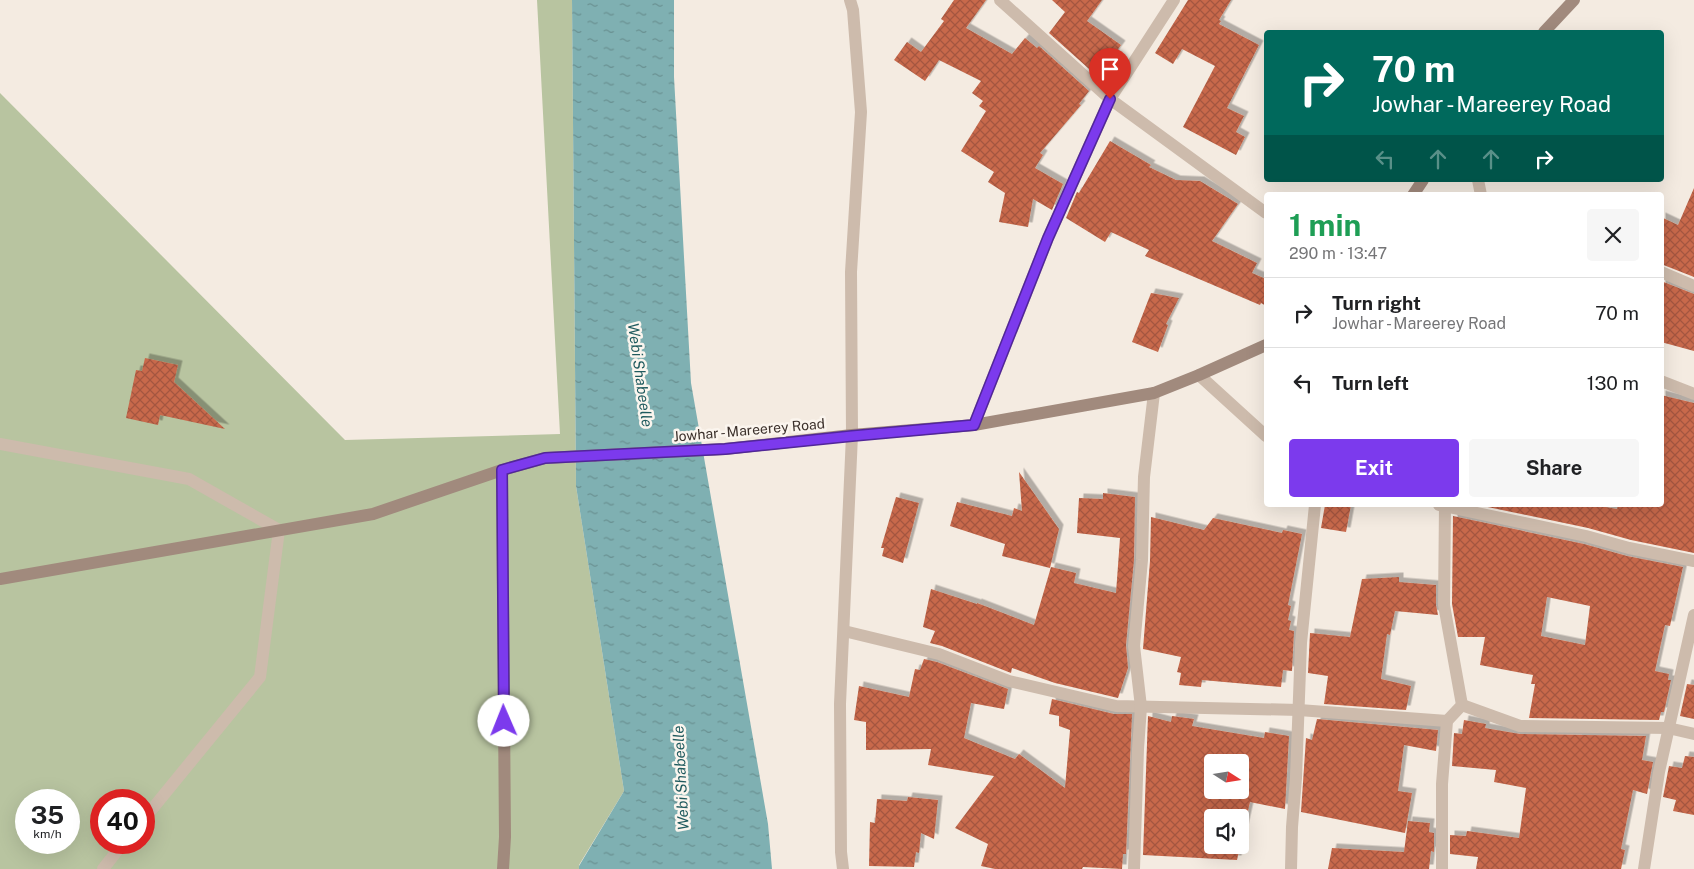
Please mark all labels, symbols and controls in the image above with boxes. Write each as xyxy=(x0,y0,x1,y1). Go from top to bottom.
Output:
pin xyxy=(1089,48,1131,99)
text: 70 m xyxy=(1372,49,1455,90)
icon: right xyxy=(1289,50,1354,115)
icon: arrive xyxy=(1096,55,1124,83)
text: Jowhar - Mareerey Road xyxy=(1372,91,1611,117)
icon: left xyxy=(1371,145,1399,173)
icon: ahead xyxy=(1424,145,1452,173)
icon: ahead xyxy=(1477,145,1505,173)
icon: right xyxy=(1530,145,1558,173)
text: 1 min xyxy=(1289,207,1361,243)
button: close xyxy=(1587,209,1639,261)
text: 290 m · 13:47 xyxy=(1289,244,1387,263)
text: Turn right xyxy=(1332,292,1421,314)
icon: right xyxy=(1289,299,1317,327)
text: 70 m xyxy=(1595,302,1639,324)
text: Jowhar - Mareerey Road xyxy=(1332,314,1506,333)
water label: Webi Shabeelle xyxy=(625,322,656,428)
icon: left xyxy=(1289,369,1317,397)
text: Turn left xyxy=(1332,372,1409,394)
text: 130 m xyxy=(1587,372,1639,394)
street label: Jowhar - Mareerey Road xyxy=(672,415,826,445)
button: Exit xyxy=(1289,439,1459,497)
button: Share xyxy=(1469,439,1639,497)
position arrow xyxy=(477,694,529,746)
water label: Webi Shabeelle xyxy=(669,725,692,831)
north arrow xyxy=(1204,754,1249,799)
map controls xyxy=(1204,754,1249,854)
speed limit sign: 40 xyxy=(90,789,155,854)
text: 35 xyxy=(31,800,64,830)
button: sound xyxy=(1204,809,1249,854)
text: km/h xyxy=(33,827,62,841)

